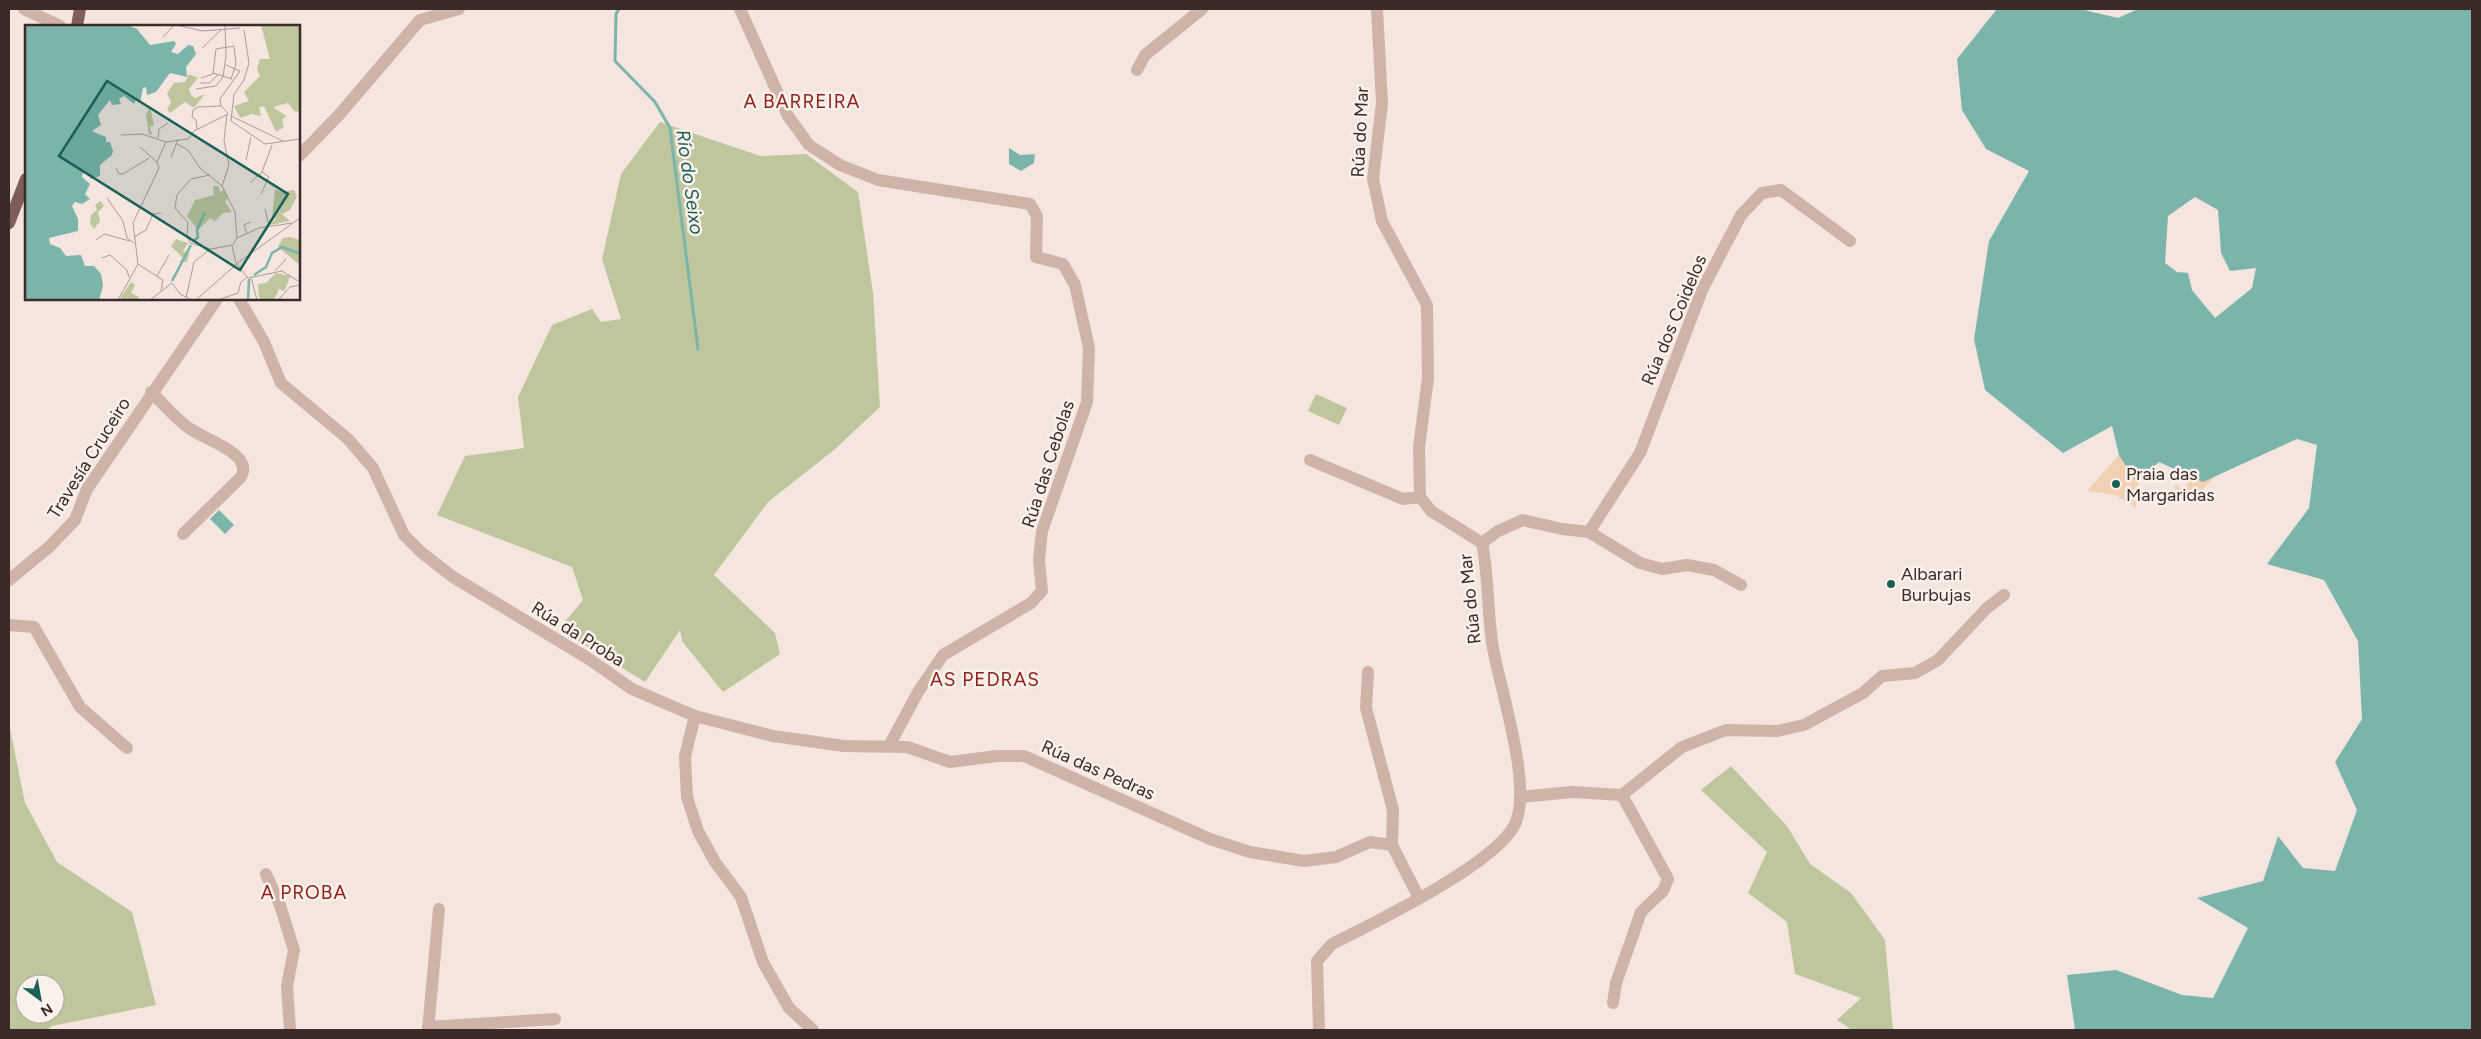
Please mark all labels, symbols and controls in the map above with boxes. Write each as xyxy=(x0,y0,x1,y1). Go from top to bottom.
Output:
inset map xyxy=(25,25,300,300)
street label: Rúa do Mar xyxy=(1347,86,1373,178)
district label: A BARREIRA xyxy=(743,90,861,113)
water label: Río do Seixo xyxy=(671,128,709,236)
street label: Rúa dos Coidelos xyxy=(1637,251,1711,389)
street label: Travesía Cruceiro xyxy=(43,393,135,523)
street label: Rúa das Cebolas xyxy=(1017,397,1079,531)
place label: Praia das Margaridas xyxy=(2126,463,2215,506)
marker: Praia das Margaridas xyxy=(2110,478,2122,490)
street label: Rúa do Mar xyxy=(1454,553,1486,645)
place label: Albarari Burbujas xyxy=(1901,563,1971,606)
marker: Albarari Burbujas xyxy=(1885,578,1897,590)
street label: Rúa da Proba xyxy=(527,597,629,671)
district label: AS PEDRAS xyxy=(930,668,1040,691)
street label: Rúa das Pedras xyxy=(1038,735,1158,805)
district label: A PROBA xyxy=(261,881,347,904)
north arrow xyxy=(15,974,65,1024)
text: N xyxy=(38,1000,56,1020)

